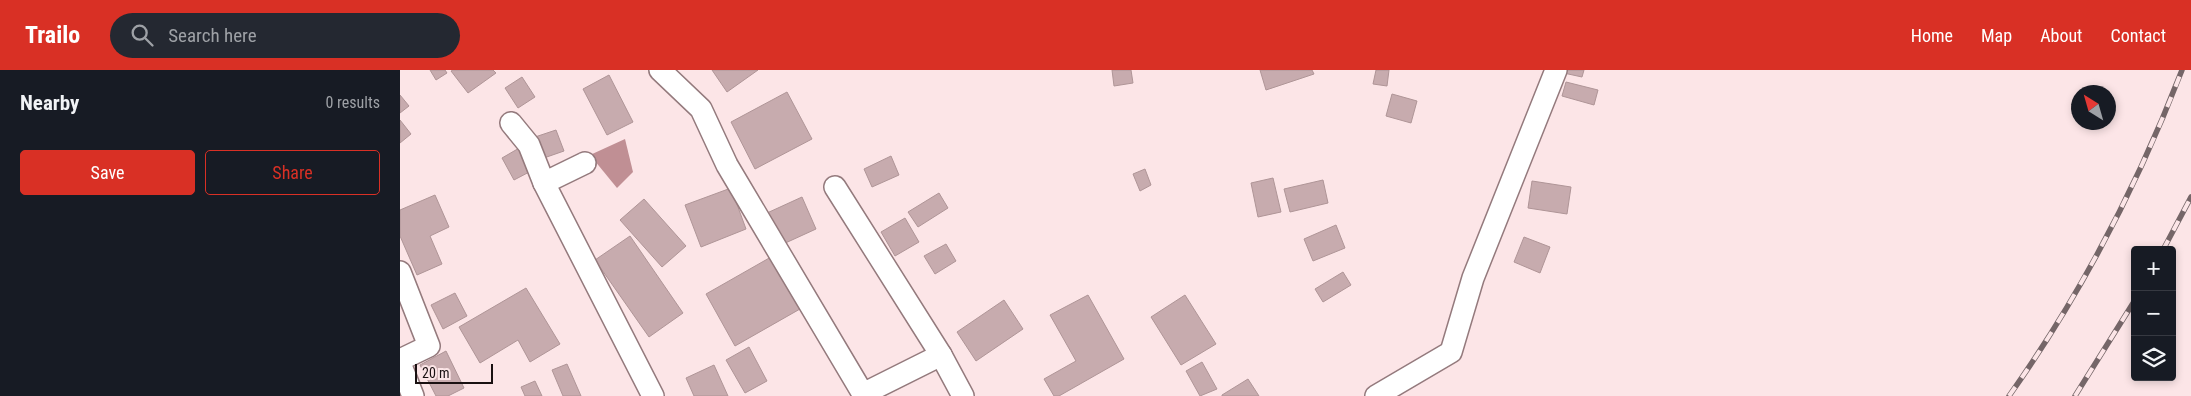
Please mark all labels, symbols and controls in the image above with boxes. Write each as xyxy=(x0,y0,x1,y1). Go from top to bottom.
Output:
search box xyxy=(110,13,460,58)
text: Trailo xyxy=(25,21,80,49)
icon: search xyxy=(128,21,156,49)
text: Search here xyxy=(168,24,257,47)
text: Home xyxy=(1911,25,1953,46)
text: Map xyxy=(1981,25,2012,46)
text: About xyxy=(2040,25,2082,46)
text: Contact xyxy=(2110,25,2166,46)
north arrow xyxy=(2071,85,2116,130)
text: Nearby xyxy=(20,91,79,115)
text: 0 results xyxy=(325,93,380,112)
button: Save xyxy=(20,150,195,195)
button: Share xyxy=(205,150,380,195)
map controls xyxy=(2131,246,2176,381)
button: + xyxy=(2131,246,2176,291)
button: − xyxy=(2131,291,2176,336)
button: layers xyxy=(2131,336,2176,381)
scale bar xyxy=(415,361,492,384)
text: 20 m xyxy=(422,365,450,381)

